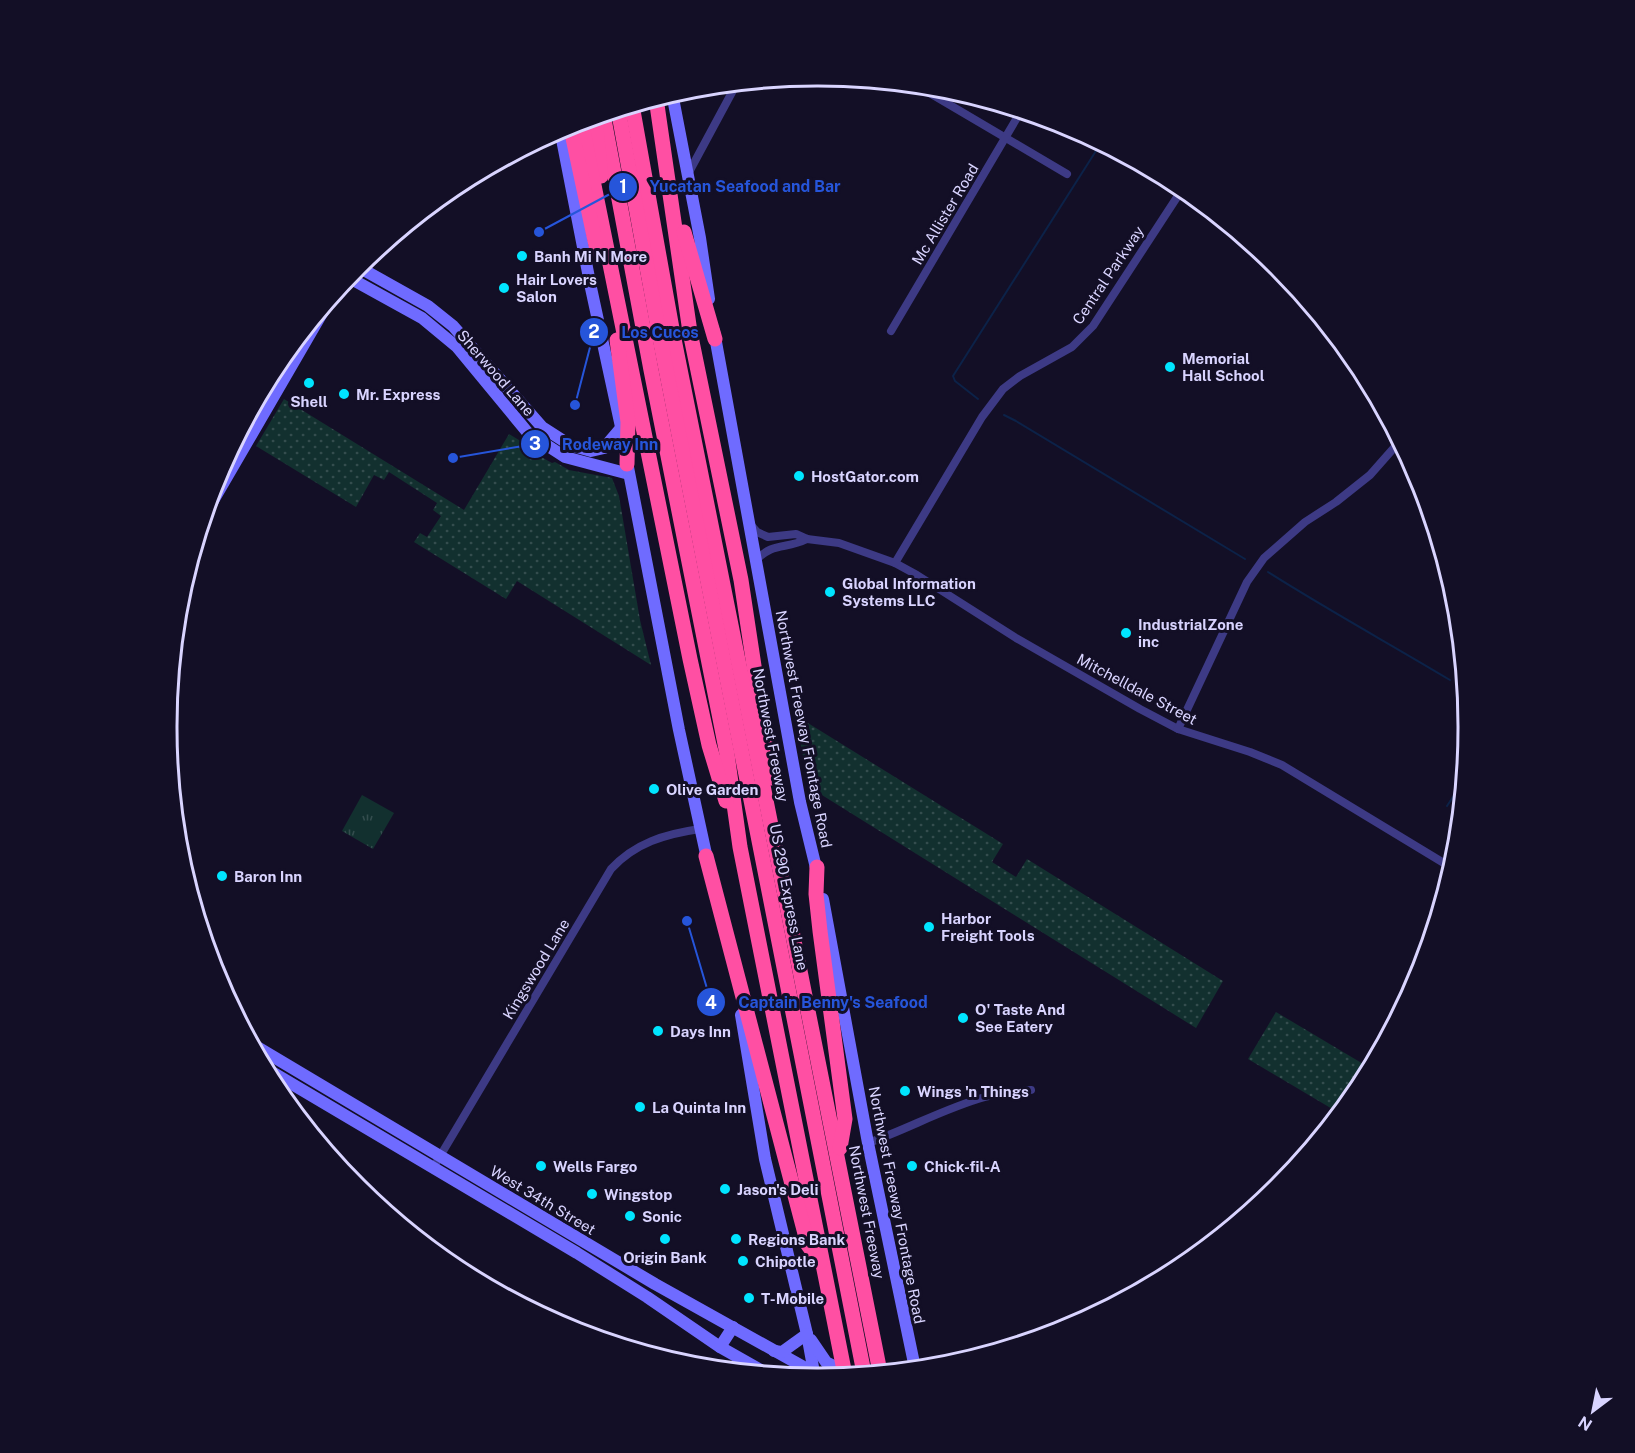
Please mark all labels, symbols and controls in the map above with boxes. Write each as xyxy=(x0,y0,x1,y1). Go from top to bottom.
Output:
street label: Mc Allister Road xyxy=(908,160,982,268)
callout: Yucatan Seafood and Bar xyxy=(608,170,853,204)
text: 1 xyxy=(619,176,627,197)
text: Yucatan Seafood and Bar xyxy=(649,177,841,196)
street label: Central Parkway xyxy=(1069,223,1147,327)
place label: Banh Mi N More xyxy=(534,248,647,265)
marker: Banh Mi N More xyxy=(515,249,529,263)
place label: Hair Lovers Salon xyxy=(516,271,597,305)
marker: Hair Lovers Salon xyxy=(497,281,511,295)
callout: Los Cucos xyxy=(579,315,711,349)
text: 2 xyxy=(588,321,600,342)
text: Los Cucos xyxy=(621,323,699,342)
street label: Sherwood Lane xyxy=(454,327,538,419)
place label: Memorial Hall School xyxy=(1182,350,1265,384)
marker: Memorial Hall School xyxy=(1163,360,1177,374)
marker: Shell xyxy=(302,376,316,390)
place label: Mr. Express xyxy=(356,386,441,403)
marker: Mr. Express xyxy=(337,387,351,401)
place label: Shell xyxy=(290,393,328,410)
callout: Rodeway Inn xyxy=(520,427,670,461)
text: 3 xyxy=(529,433,541,454)
text: Rodeway Inn xyxy=(562,435,658,454)
place label: HostGator.com xyxy=(811,468,919,485)
marker: HostGator.com xyxy=(792,469,806,483)
place label: Global Information Systems LLC xyxy=(842,575,976,609)
marker: Global Information Systems LLC xyxy=(823,585,837,599)
street label: Northwest Freeway Frontage Road xyxy=(772,609,836,849)
place label: IndustrialZone inc xyxy=(1138,616,1243,650)
marker: IndustrialZone inc xyxy=(1119,626,1133,640)
street label: Mitchelldale Street xyxy=(1074,650,1200,728)
street label: Northwest Freeway xyxy=(749,667,793,803)
place label: Olive Garden xyxy=(666,781,758,798)
marker: Olive Garden xyxy=(647,782,661,796)
street label: US 290 Express Lane xyxy=(766,822,812,972)
place label: Baron Inn xyxy=(234,868,302,885)
marker: Baron Inn xyxy=(215,869,229,883)
place label: Harbor Freight Tools xyxy=(941,910,1035,944)
street label: Kingswood Lane xyxy=(499,916,573,1022)
marker: Harbor Freight Tools xyxy=(922,920,936,934)
callout: Captain Benny's Seafood xyxy=(696,985,940,1019)
text: 4 xyxy=(705,992,717,1013)
text: Captain Benny's Seafood xyxy=(738,993,928,1012)
place label: O' Taste And See Eatery xyxy=(975,1001,1065,1035)
marker: O' Taste And See Eatery xyxy=(956,1011,970,1025)
place label: Days Inn xyxy=(670,1023,731,1040)
marker: Days Inn xyxy=(651,1024,665,1038)
place label: Wings 'n Things xyxy=(917,1083,1029,1100)
marker: Wings 'n Things xyxy=(898,1084,912,1098)
street label: Northwest Freeway Frontage Road xyxy=(865,1085,929,1325)
place label: La Quinta Inn xyxy=(652,1099,746,1116)
marker: La Quinta Inn xyxy=(633,1100,647,1114)
street label: Northwest Freeway xyxy=(845,1144,889,1280)
place label: Wells Fargo xyxy=(553,1158,638,1175)
place label: Chick-fil-A xyxy=(924,1158,1001,1175)
marker: Wells Fargo xyxy=(534,1159,548,1173)
marker: Chick-fil-A xyxy=(905,1159,919,1173)
street label: West 34th Street xyxy=(487,1162,599,1238)
place label: Jason's Deli xyxy=(737,1181,819,1198)
marker: Jason's Deli xyxy=(718,1182,732,1196)
place label: Wingstop xyxy=(604,1186,672,1203)
marker: Wingstop xyxy=(585,1187,599,1201)
place label: Sonic xyxy=(642,1208,682,1225)
marker: Sonic xyxy=(623,1209,637,1223)
place label: Regions Bank xyxy=(748,1231,845,1248)
marker: Origin Bank xyxy=(658,1232,672,1246)
marker: Regions Bank xyxy=(729,1232,743,1246)
place label: Origin Bank xyxy=(623,1249,707,1266)
place label: Chipotle xyxy=(755,1253,816,1270)
marker: Chipotle xyxy=(736,1254,750,1268)
place label: T-Mobile xyxy=(761,1290,824,1307)
marker: T-Mobile xyxy=(742,1291,756,1305)
north arrow xyxy=(1563,1381,1623,1441)
text: N xyxy=(1575,1412,1596,1435)

